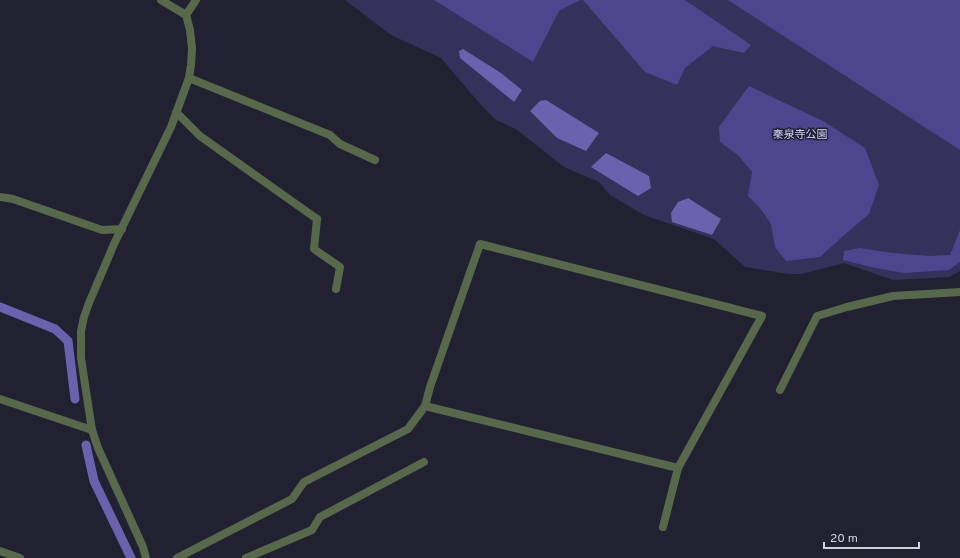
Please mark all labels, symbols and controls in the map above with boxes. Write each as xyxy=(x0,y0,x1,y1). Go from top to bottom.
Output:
park label: 秦泉寺公園 xyxy=(773,128,828,142)
scale bar xyxy=(824,524,919,550)
text: 20 m xyxy=(830,531,858,547)

